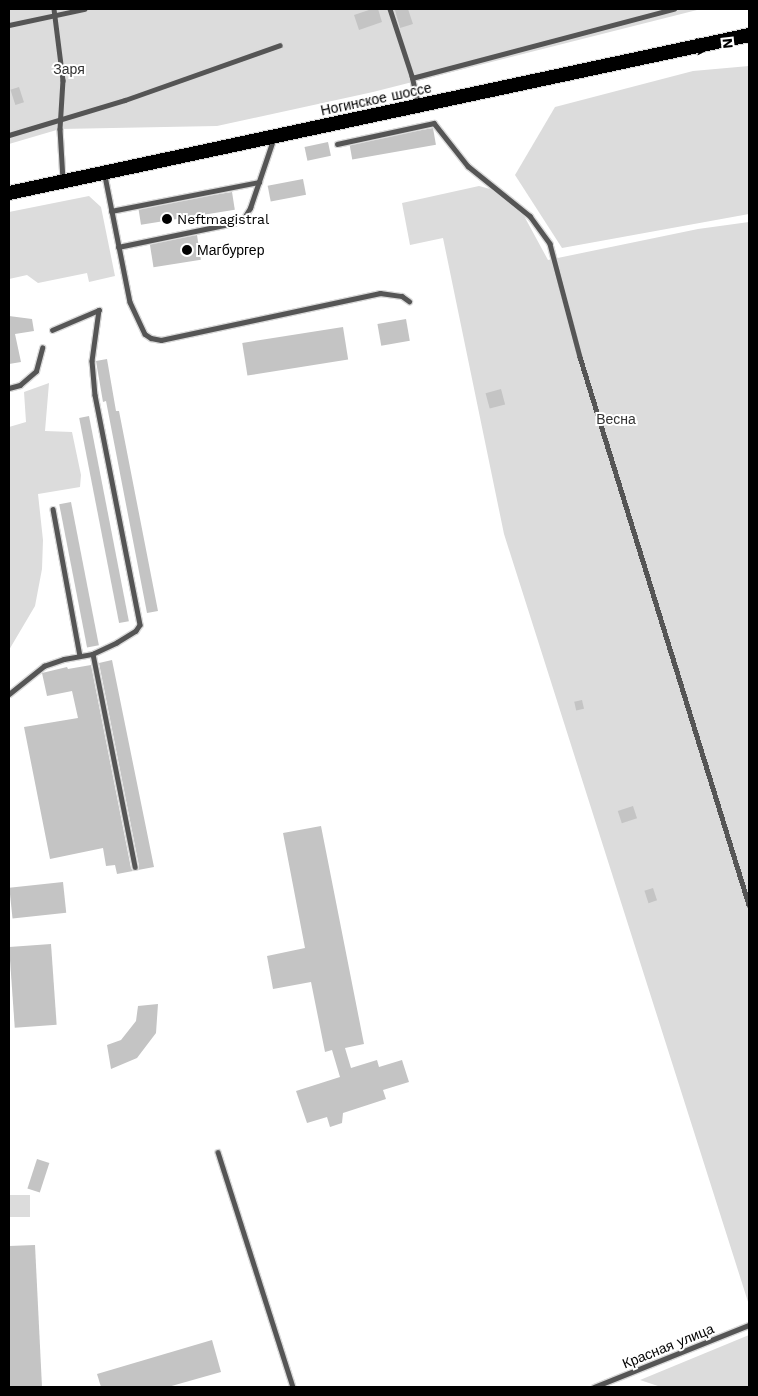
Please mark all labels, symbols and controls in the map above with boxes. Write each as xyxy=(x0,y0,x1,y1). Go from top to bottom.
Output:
north arrow xyxy=(688,20,738,70)
text: N xyxy=(719,37,736,49)
park label: Заря xyxy=(53,61,85,77)
street label: Ногинское шоссе xyxy=(319,79,433,119)
place label: Neftmagistral xyxy=(177,211,269,227)
marker: Neftmagistral xyxy=(161,213,173,225)
place label: Магбургер xyxy=(197,242,264,258)
marker: Магбургер xyxy=(181,244,193,256)
park label: Весна xyxy=(596,411,636,427)
street label: Красная улица xyxy=(620,1320,716,1372)

